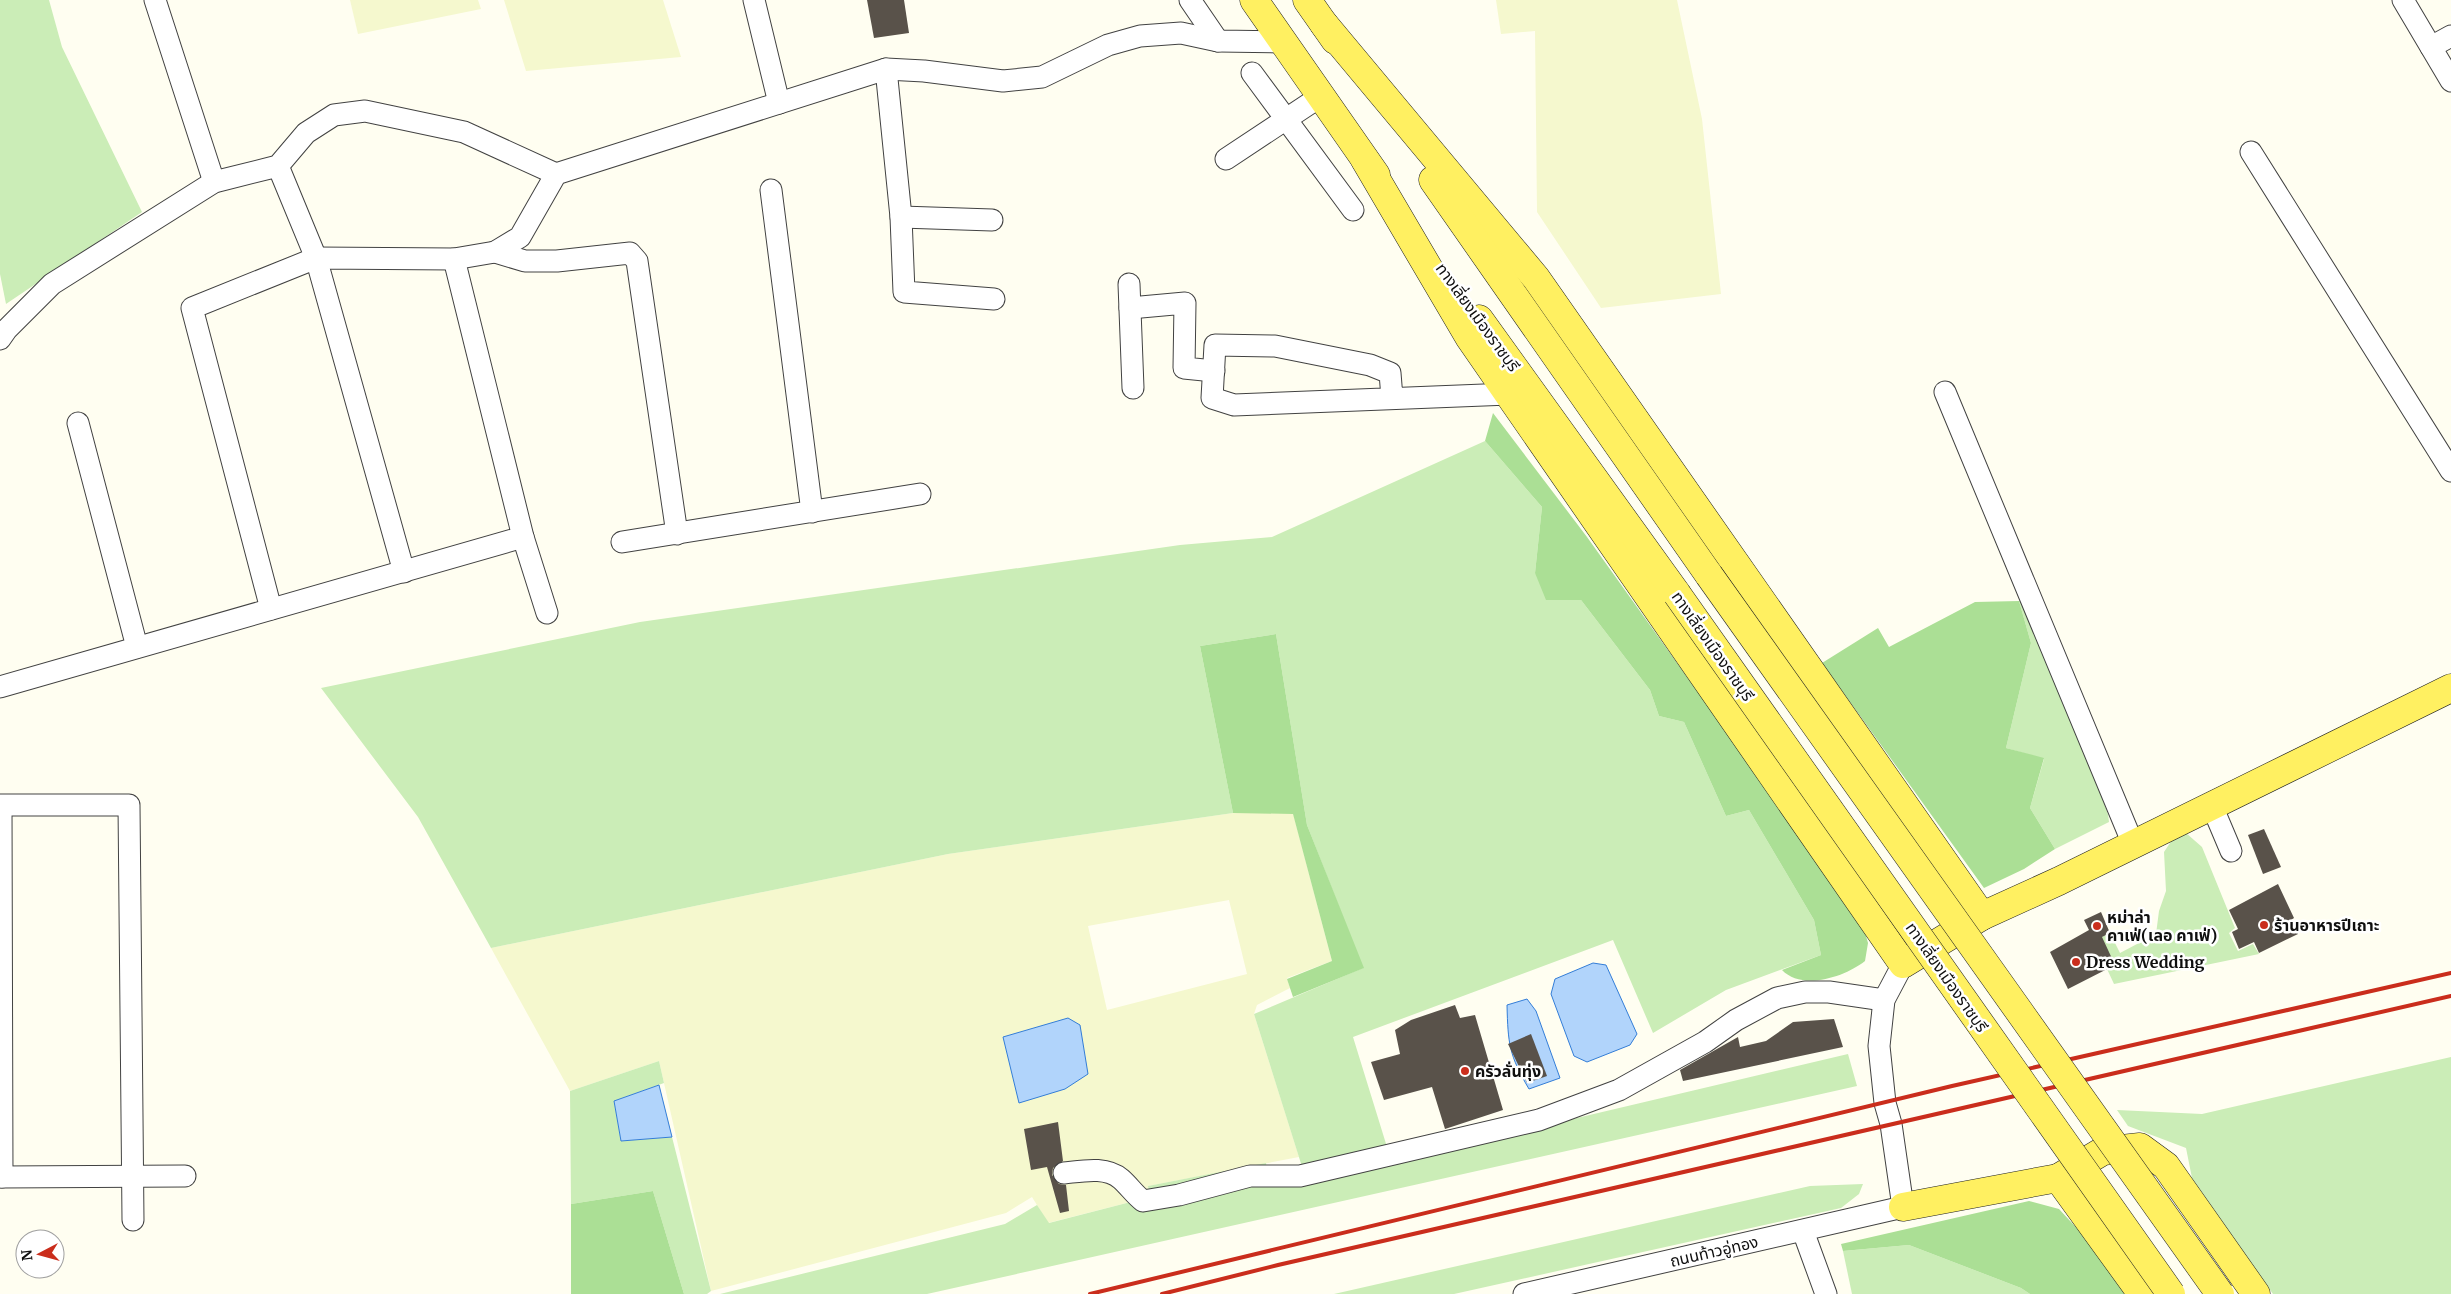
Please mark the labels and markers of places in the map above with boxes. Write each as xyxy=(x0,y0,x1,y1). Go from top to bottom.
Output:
place label: หม่าล่า คาเฟ่(เลอ คาเฟ่) xyxy=(2107,907,2217,945)
place label: ร้านอาหารปีเถาะ xyxy=(2274,915,2380,935)
marker: ร้านอาหารปีเถาะ xyxy=(2258,919,2270,931)
marker: หม่าล่า คาเฟ่(เลอ คาเฟ่) xyxy=(2091,920,2103,932)
place label: Dress Wedding xyxy=(2086,952,2205,972)
marker: Dress Wedding xyxy=(2070,956,2082,968)
place label: ครัวลั่นทุ่ง xyxy=(1475,1061,1541,1081)
marker: ครัวลั่นทุ่ง xyxy=(1459,1065,1471,1077)

